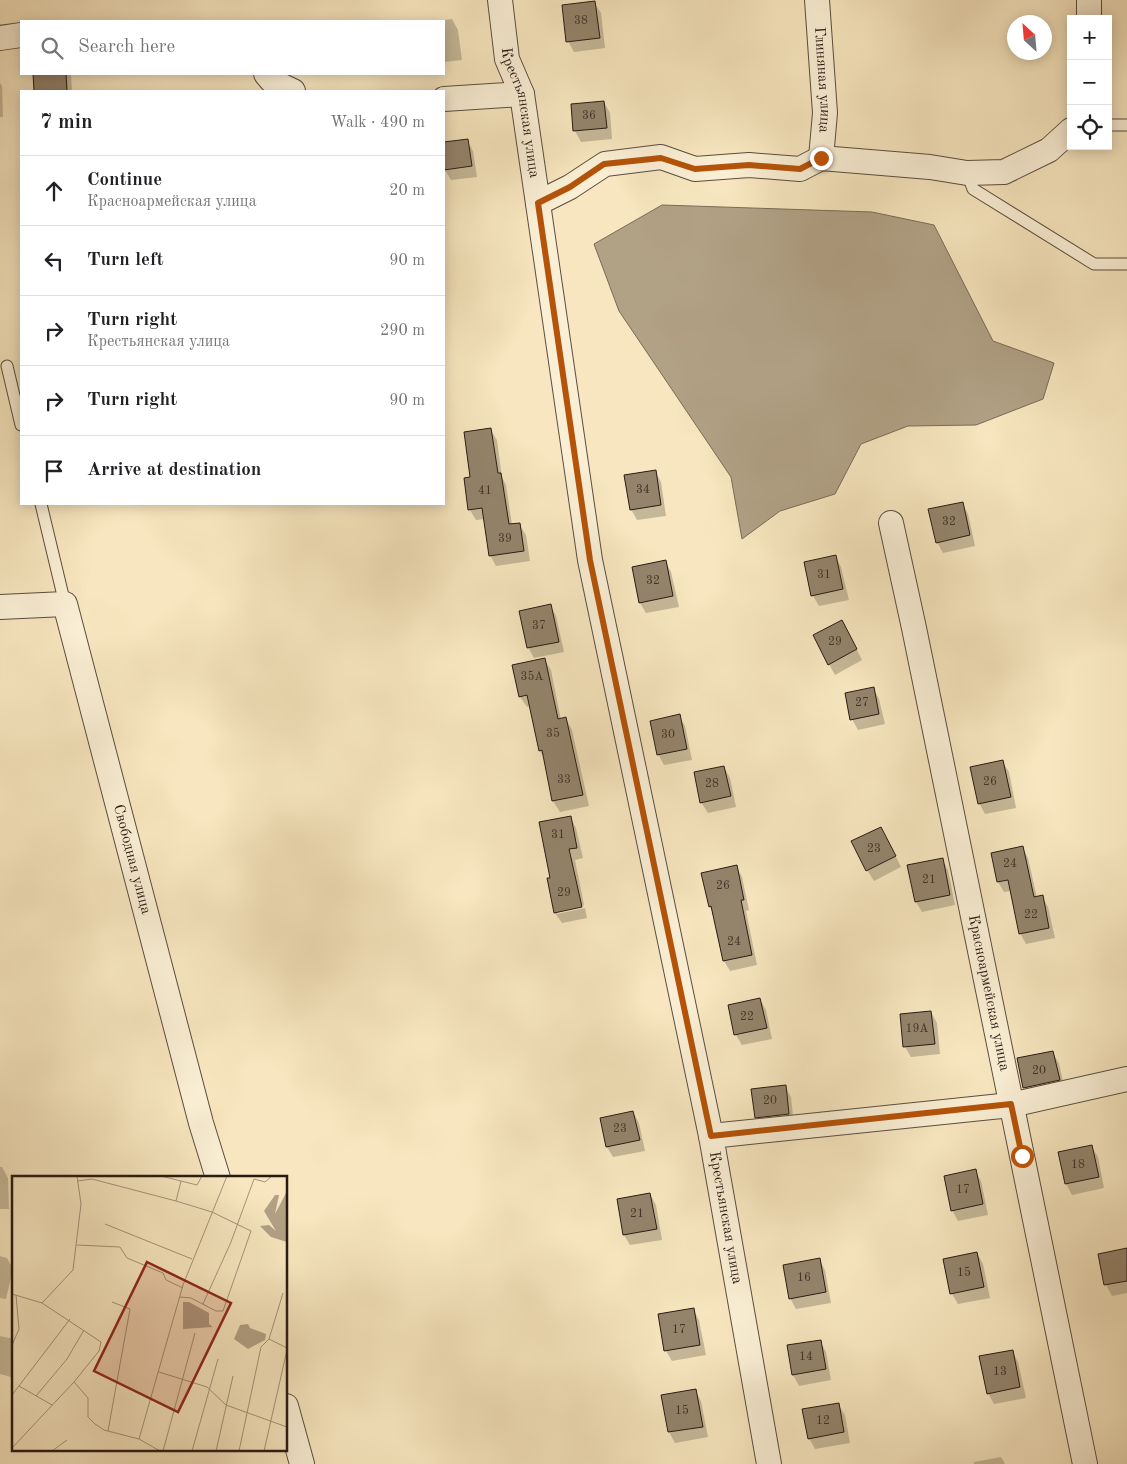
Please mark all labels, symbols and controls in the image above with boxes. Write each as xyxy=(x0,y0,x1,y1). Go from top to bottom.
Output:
house number: 38 xyxy=(574,15,588,27)
north arrow xyxy=(1007,15,1052,60)
map controls xyxy=(1067,15,1112,150)
button: + xyxy=(1067,15,1112,60)
search box xyxy=(20,20,445,75)
street label: Глиняная улица xyxy=(811,26,833,134)
icon: search xyxy=(38,34,66,62)
text: Search here xyxy=(78,38,175,57)
street label: Крестьянская улица xyxy=(498,47,542,179)
button: − xyxy=(1067,60,1112,105)
button: locate xyxy=(1067,105,1112,150)
house number: 36 xyxy=(582,110,596,122)
text: 7 min xyxy=(40,112,93,133)
text: Walk · 490 m xyxy=(330,115,425,131)
route end xyxy=(810,147,833,170)
text: Continue xyxy=(87,171,162,190)
icon: ahead xyxy=(40,177,68,205)
text: 20 m xyxy=(389,183,425,199)
text: Красноармейская улица xyxy=(87,194,257,210)
icon: left xyxy=(40,247,68,275)
text: Turn left xyxy=(87,251,164,270)
text: 90 m xyxy=(389,253,425,269)
text: Turn right xyxy=(87,311,177,330)
icon: right xyxy=(40,317,68,345)
text: 290 m xyxy=(380,323,425,339)
text: Крестьянская улица xyxy=(87,334,230,350)
icon: right xyxy=(40,387,68,415)
text: Turn right xyxy=(87,391,177,410)
text: 90 m xyxy=(389,393,425,409)
icon: arrive xyxy=(40,457,68,485)
text: Arrive at destination xyxy=(87,461,261,480)
house number: 34 xyxy=(636,484,650,496)
house number: 41 xyxy=(478,485,492,497)
house number: 32 xyxy=(942,516,956,528)
house number: 39 xyxy=(498,533,512,545)
house number: 31 xyxy=(817,569,831,581)
house number: 32 xyxy=(646,575,660,587)
house number: 37 xyxy=(532,620,546,632)
house number: 29 xyxy=(828,636,842,648)
house number: 35А xyxy=(520,670,544,683)
house number: 27 xyxy=(855,697,869,709)
house number: 35 xyxy=(546,727,560,740)
house number: 30 xyxy=(661,729,675,741)
house number: 33 xyxy=(557,774,571,786)
house number: 26 xyxy=(983,776,997,788)
house number: 28 xyxy=(705,778,719,790)
street label: Свободная улица xyxy=(110,803,154,916)
house number: 31 xyxy=(551,829,565,841)
house number: 23 xyxy=(867,843,881,855)
house number: 24 xyxy=(1003,858,1017,870)
house number: 21 xyxy=(922,874,936,886)
house number: 26 xyxy=(716,880,730,892)
house number: 29 xyxy=(557,887,571,899)
house number: 22 xyxy=(1024,909,1038,921)
street label: Красноармейская улица xyxy=(965,914,1012,1073)
house number: 24 xyxy=(727,936,741,948)
house number: 22 xyxy=(740,1011,754,1023)
house number: 19А xyxy=(905,1023,929,1035)
house number: 20 xyxy=(1032,1065,1046,1077)
house number: 20 xyxy=(763,1095,777,1107)
house number: 23 xyxy=(613,1123,627,1135)
route start xyxy=(1011,1145,1034,1168)
street label: Крестьянская улица xyxy=(706,1150,745,1286)
house number: 18 xyxy=(1071,1159,1085,1171)
inset map xyxy=(12,1176,288,1452)
house number: 17 xyxy=(956,1184,970,1196)
house number: 21 xyxy=(630,1208,644,1220)
house number: 15 xyxy=(957,1266,971,1279)
house number: 16 xyxy=(797,1272,811,1284)
house number: 17 xyxy=(672,1324,686,1336)
house number: 14 xyxy=(799,1351,813,1363)
house number: 13 xyxy=(993,1366,1007,1378)
house number: 15 xyxy=(675,1404,689,1417)
house number: 12 xyxy=(816,1415,830,1427)

